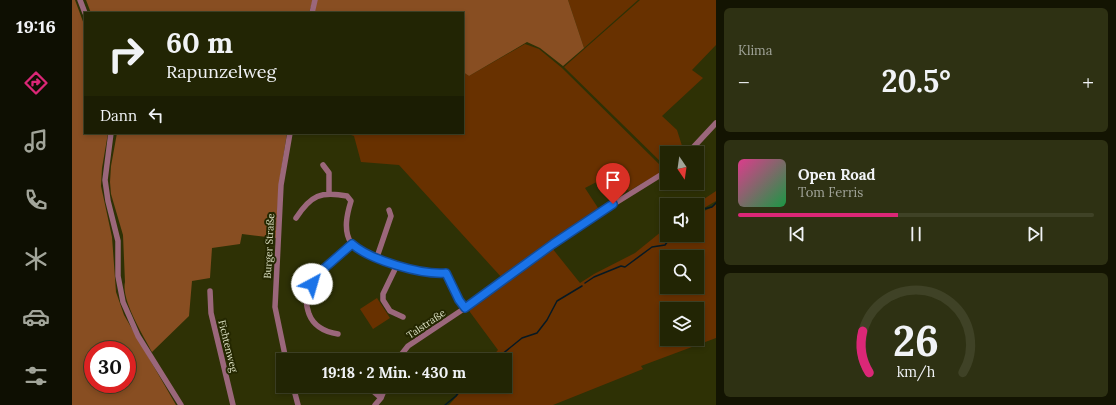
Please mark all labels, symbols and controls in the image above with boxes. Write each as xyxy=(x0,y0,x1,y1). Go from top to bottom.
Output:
text: 19:16 xyxy=(16,15,56,38)
text: 60 m xyxy=(166,25,233,61)
icon: right xyxy=(100,28,152,80)
text: Klima xyxy=(738,42,772,59)
text: Rapunzelweg xyxy=(166,60,277,83)
text: 20.5° xyxy=(881,62,951,100)
text: − xyxy=(738,68,750,96)
text: + xyxy=(1082,68,1094,96)
icon: directions xyxy=(22,69,50,97)
icon: left xyxy=(145,104,167,126)
text: Dann xyxy=(100,106,137,125)
icon: music xyxy=(22,127,50,155)
north arrow xyxy=(660,146,704,190)
map controls xyxy=(660,146,704,346)
pin xyxy=(596,163,630,204)
text: Open Road xyxy=(798,165,876,184)
icon: arrive xyxy=(602,169,624,191)
text: Tom Ferris xyxy=(798,184,863,201)
icon: phone xyxy=(22,186,50,214)
button: sound xyxy=(660,198,704,242)
street label: Burger Straße xyxy=(261,212,277,279)
icon: previous xyxy=(786,223,808,245)
icon: pause xyxy=(905,223,927,245)
icon: next xyxy=(1024,223,1046,245)
icon: climate xyxy=(22,245,50,273)
button: search xyxy=(660,250,704,294)
position arrow xyxy=(291,263,333,305)
button: layers xyxy=(660,302,704,346)
icon: car xyxy=(22,303,50,331)
street label: Talstraße xyxy=(404,306,448,342)
text: 26 xyxy=(893,314,939,367)
street label: Fichtenweg xyxy=(215,318,241,374)
speed limit sign: 30 xyxy=(84,341,136,393)
icon: filters xyxy=(22,362,50,390)
text: km/h xyxy=(897,362,936,381)
text: 19:18 · 2 Min. · 430 m xyxy=(322,363,466,382)

